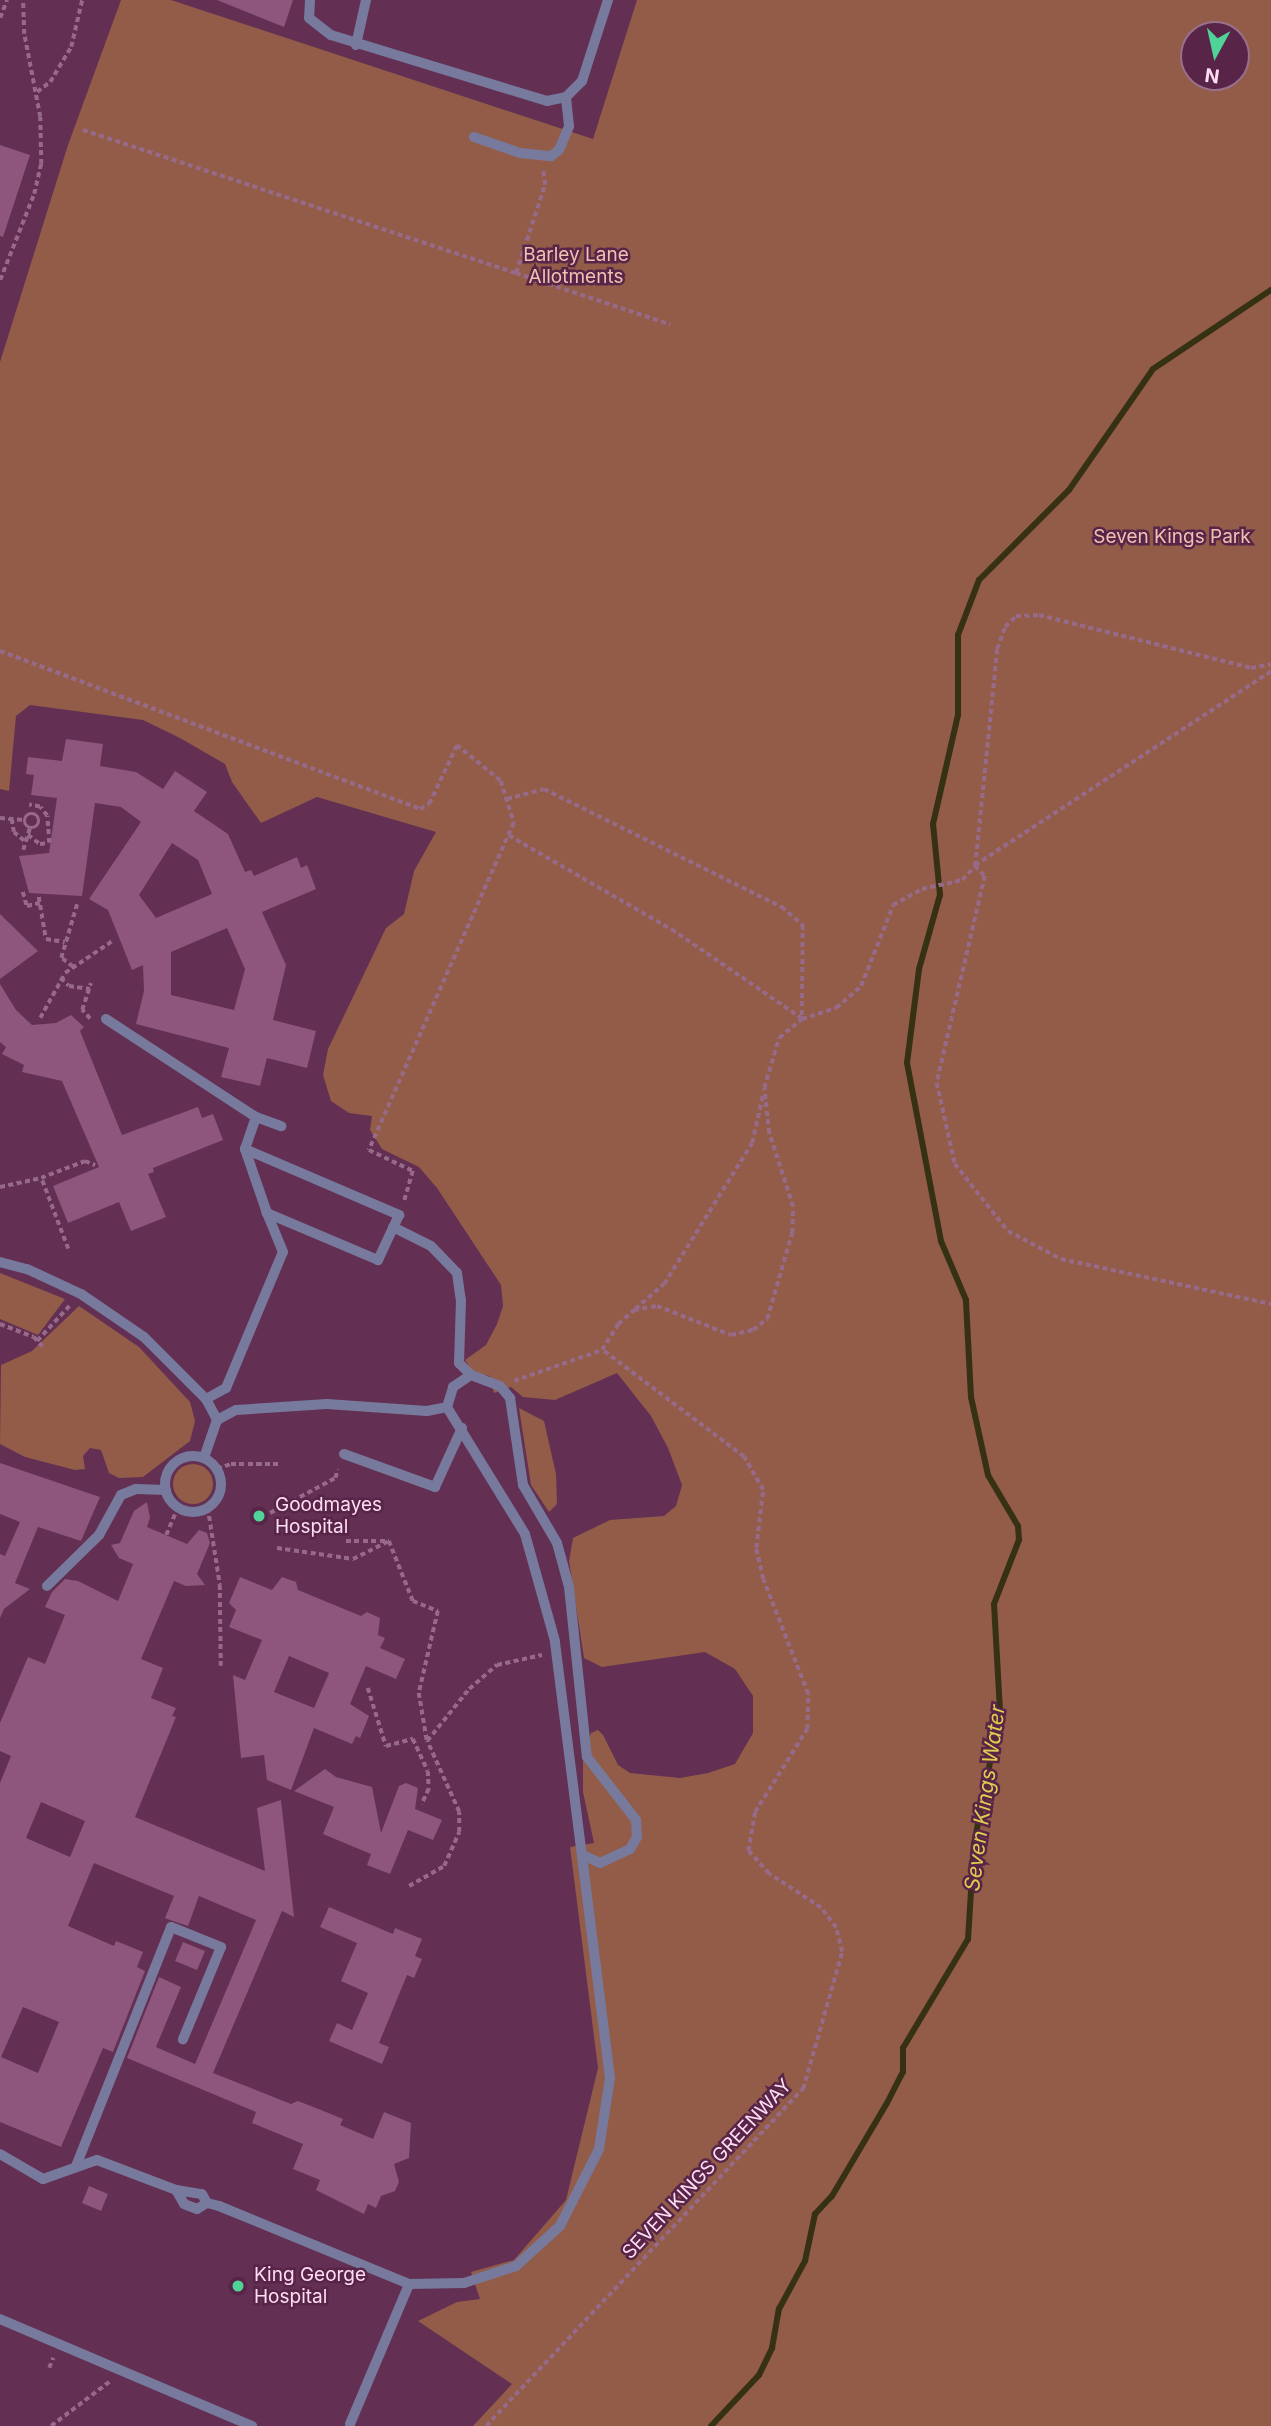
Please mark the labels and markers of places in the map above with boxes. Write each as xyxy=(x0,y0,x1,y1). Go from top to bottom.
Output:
place label: Goodmayes Hospital xyxy=(275,1494,382,1538)
marker: Goodmayes Hospital xyxy=(249,1506,269,1526)
place label: King George Hospital xyxy=(254,2264,366,2308)
marker: King George Hospital xyxy=(228,2276,248,2296)

